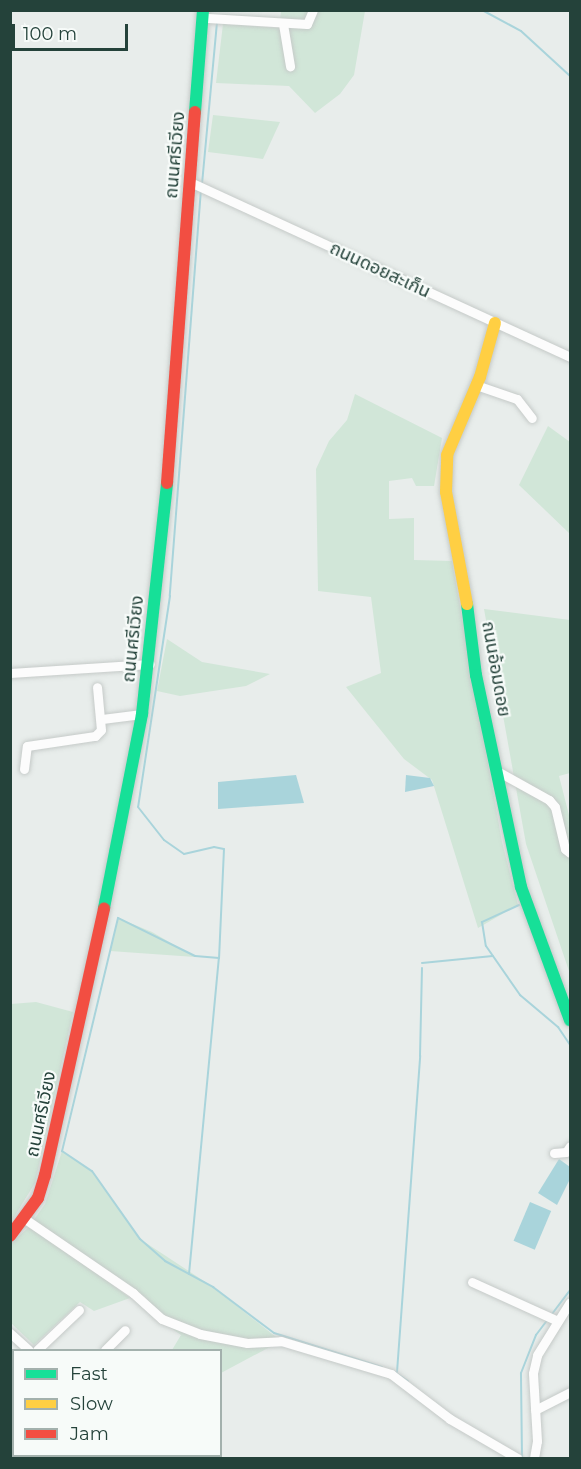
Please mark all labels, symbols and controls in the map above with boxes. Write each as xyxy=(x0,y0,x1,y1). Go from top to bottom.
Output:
scale bar xyxy=(15,12,130,50)
text: 100 m xyxy=(23,23,77,45)
street label: ถนนศรีเวียง xyxy=(160,111,190,199)
street label: ถนนดอยสะเก็น xyxy=(326,237,434,303)
street label: ถนนศรีเวียง xyxy=(118,594,148,684)
street label: ถนนอ้อมดอย xyxy=(477,619,515,719)
street label: ถนนศรีเวียง xyxy=(21,1069,61,1159)
legend xyxy=(12,1349,222,1457)
text: Fast xyxy=(70,1363,108,1385)
text: Slow xyxy=(70,1393,113,1415)
text: Jam xyxy=(70,1423,109,1445)

